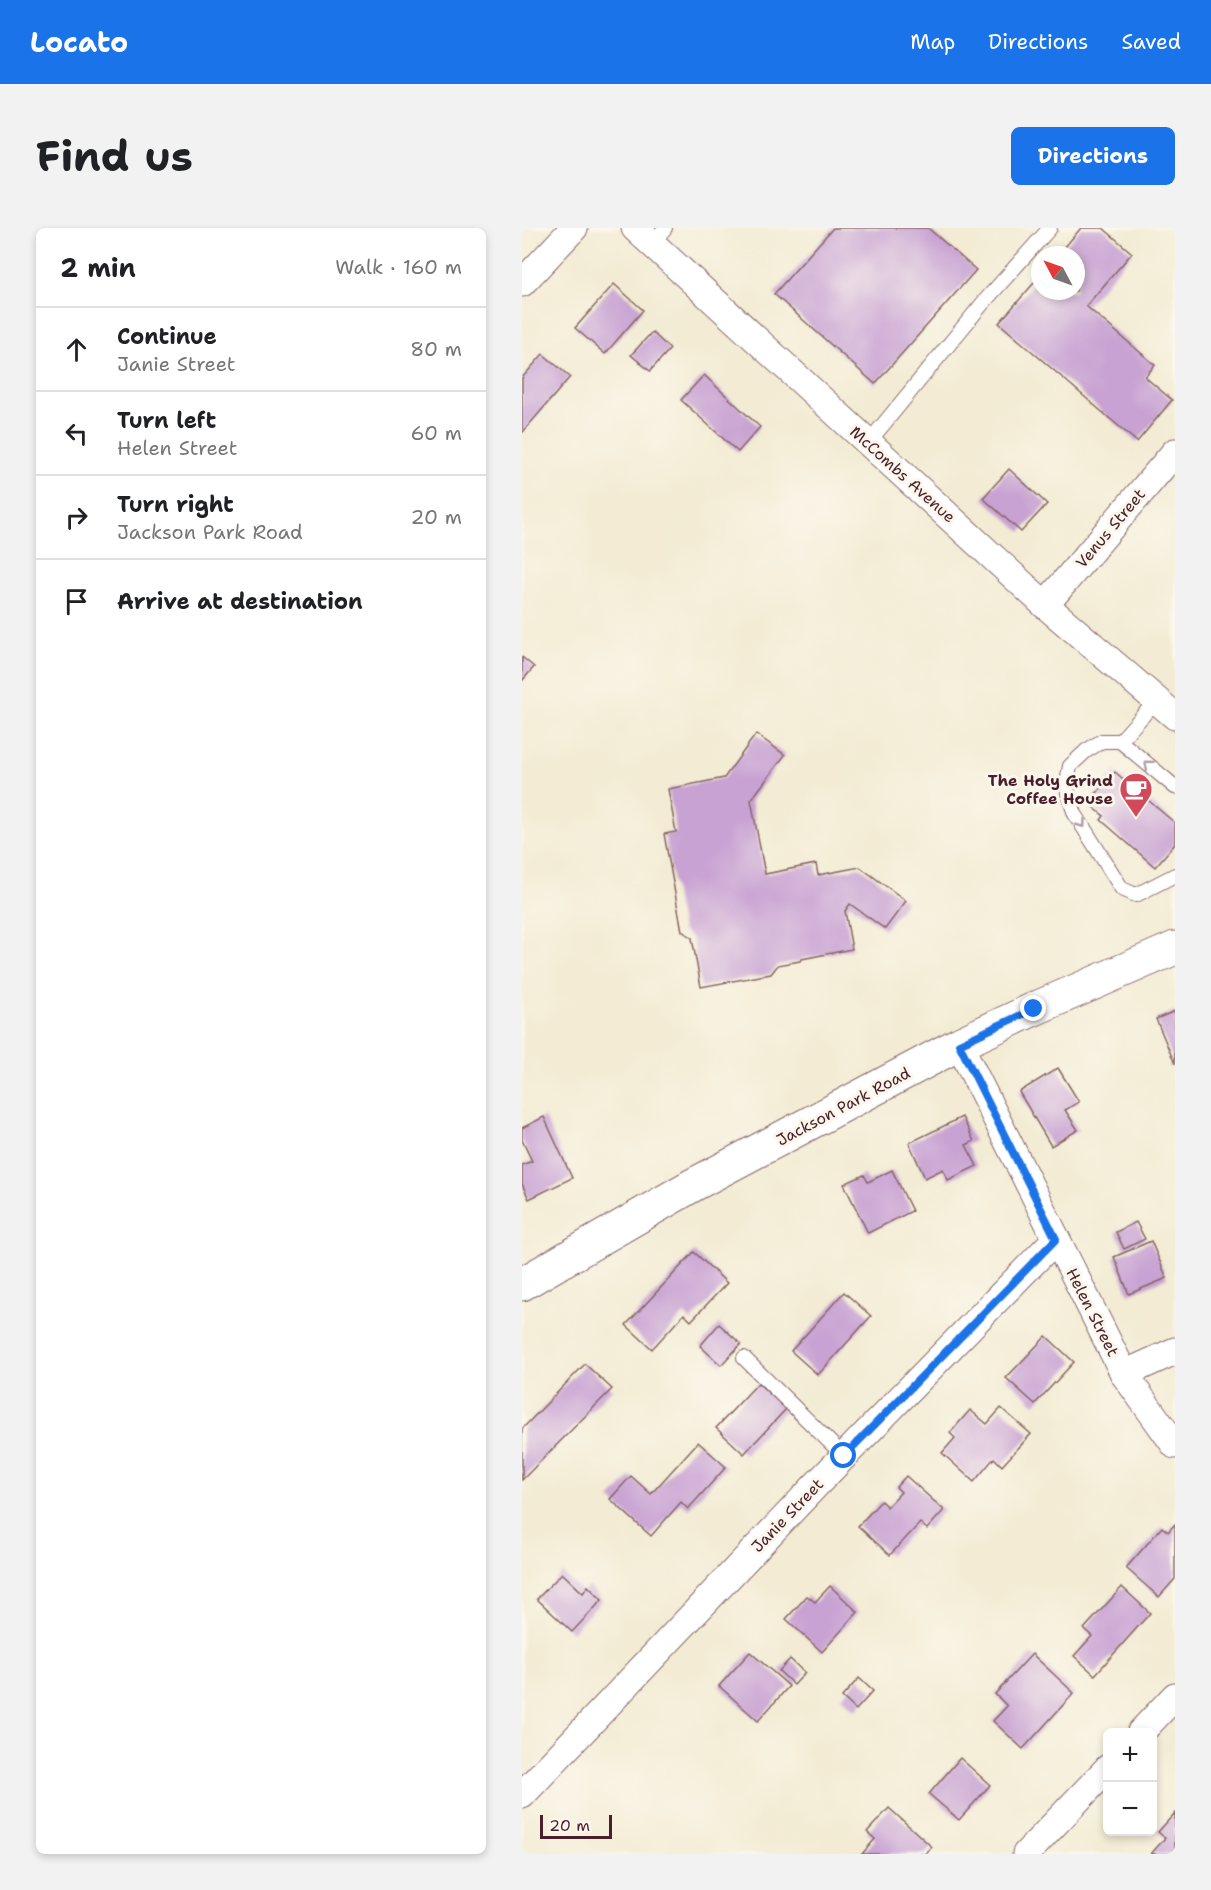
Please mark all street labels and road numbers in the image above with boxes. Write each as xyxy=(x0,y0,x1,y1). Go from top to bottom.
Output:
street label: McCombs Avenue xyxy=(846,421,960,527)
street label: Venus Street xyxy=(1071,484,1150,572)
street label: Jackson Park Road xyxy=(773,1062,914,1151)
street label: Helen Street xyxy=(1061,1265,1124,1360)
street label: Janie Street xyxy=(747,1474,828,1557)

